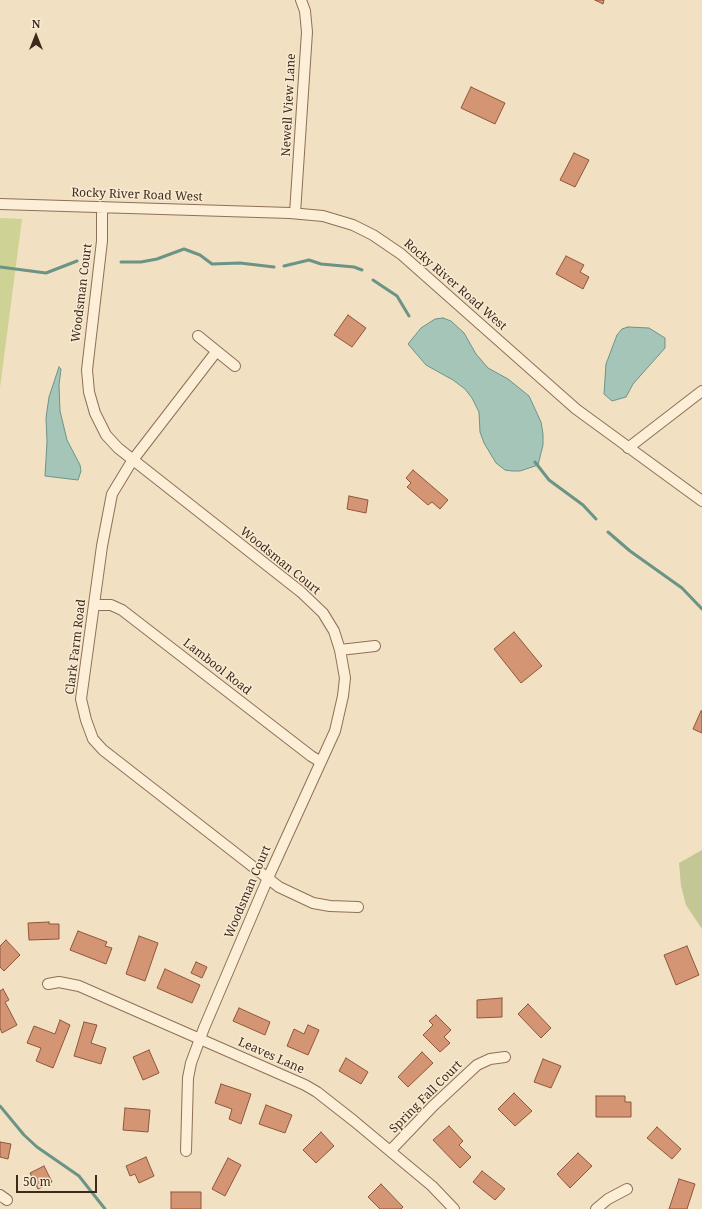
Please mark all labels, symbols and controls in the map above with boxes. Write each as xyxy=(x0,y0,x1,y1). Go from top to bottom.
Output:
north arrow xyxy=(16,16,56,56)
text: N xyxy=(32,16,40,31)
street label: Newell View Lane xyxy=(279,53,299,157)
street label: Rocky River Road West xyxy=(71,186,203,204)
street label: Rocky River Road West xyxy=(401,236,509,334)
street label: Woodsman Court xyxy=(69,243,95,343)
street label: Woodsman Court xyxy=(237,524,323,598)
street label: Clark Farm Road xyxy=(63,598,89,696)
street label: Lambool Road xyxy=(180,636,254,698)
street label: Woodsman Court xyxy=(222,844,274,940)
street label: Leaves Lane xyxy=(236,1035,306,1077)
street label: Spring Fall Court xyxy=(387,1058,465,1136)
scale bar xyxy=(18,1167,99,1193)
text: 50 m xyxy=(23,1173,51,1190)

